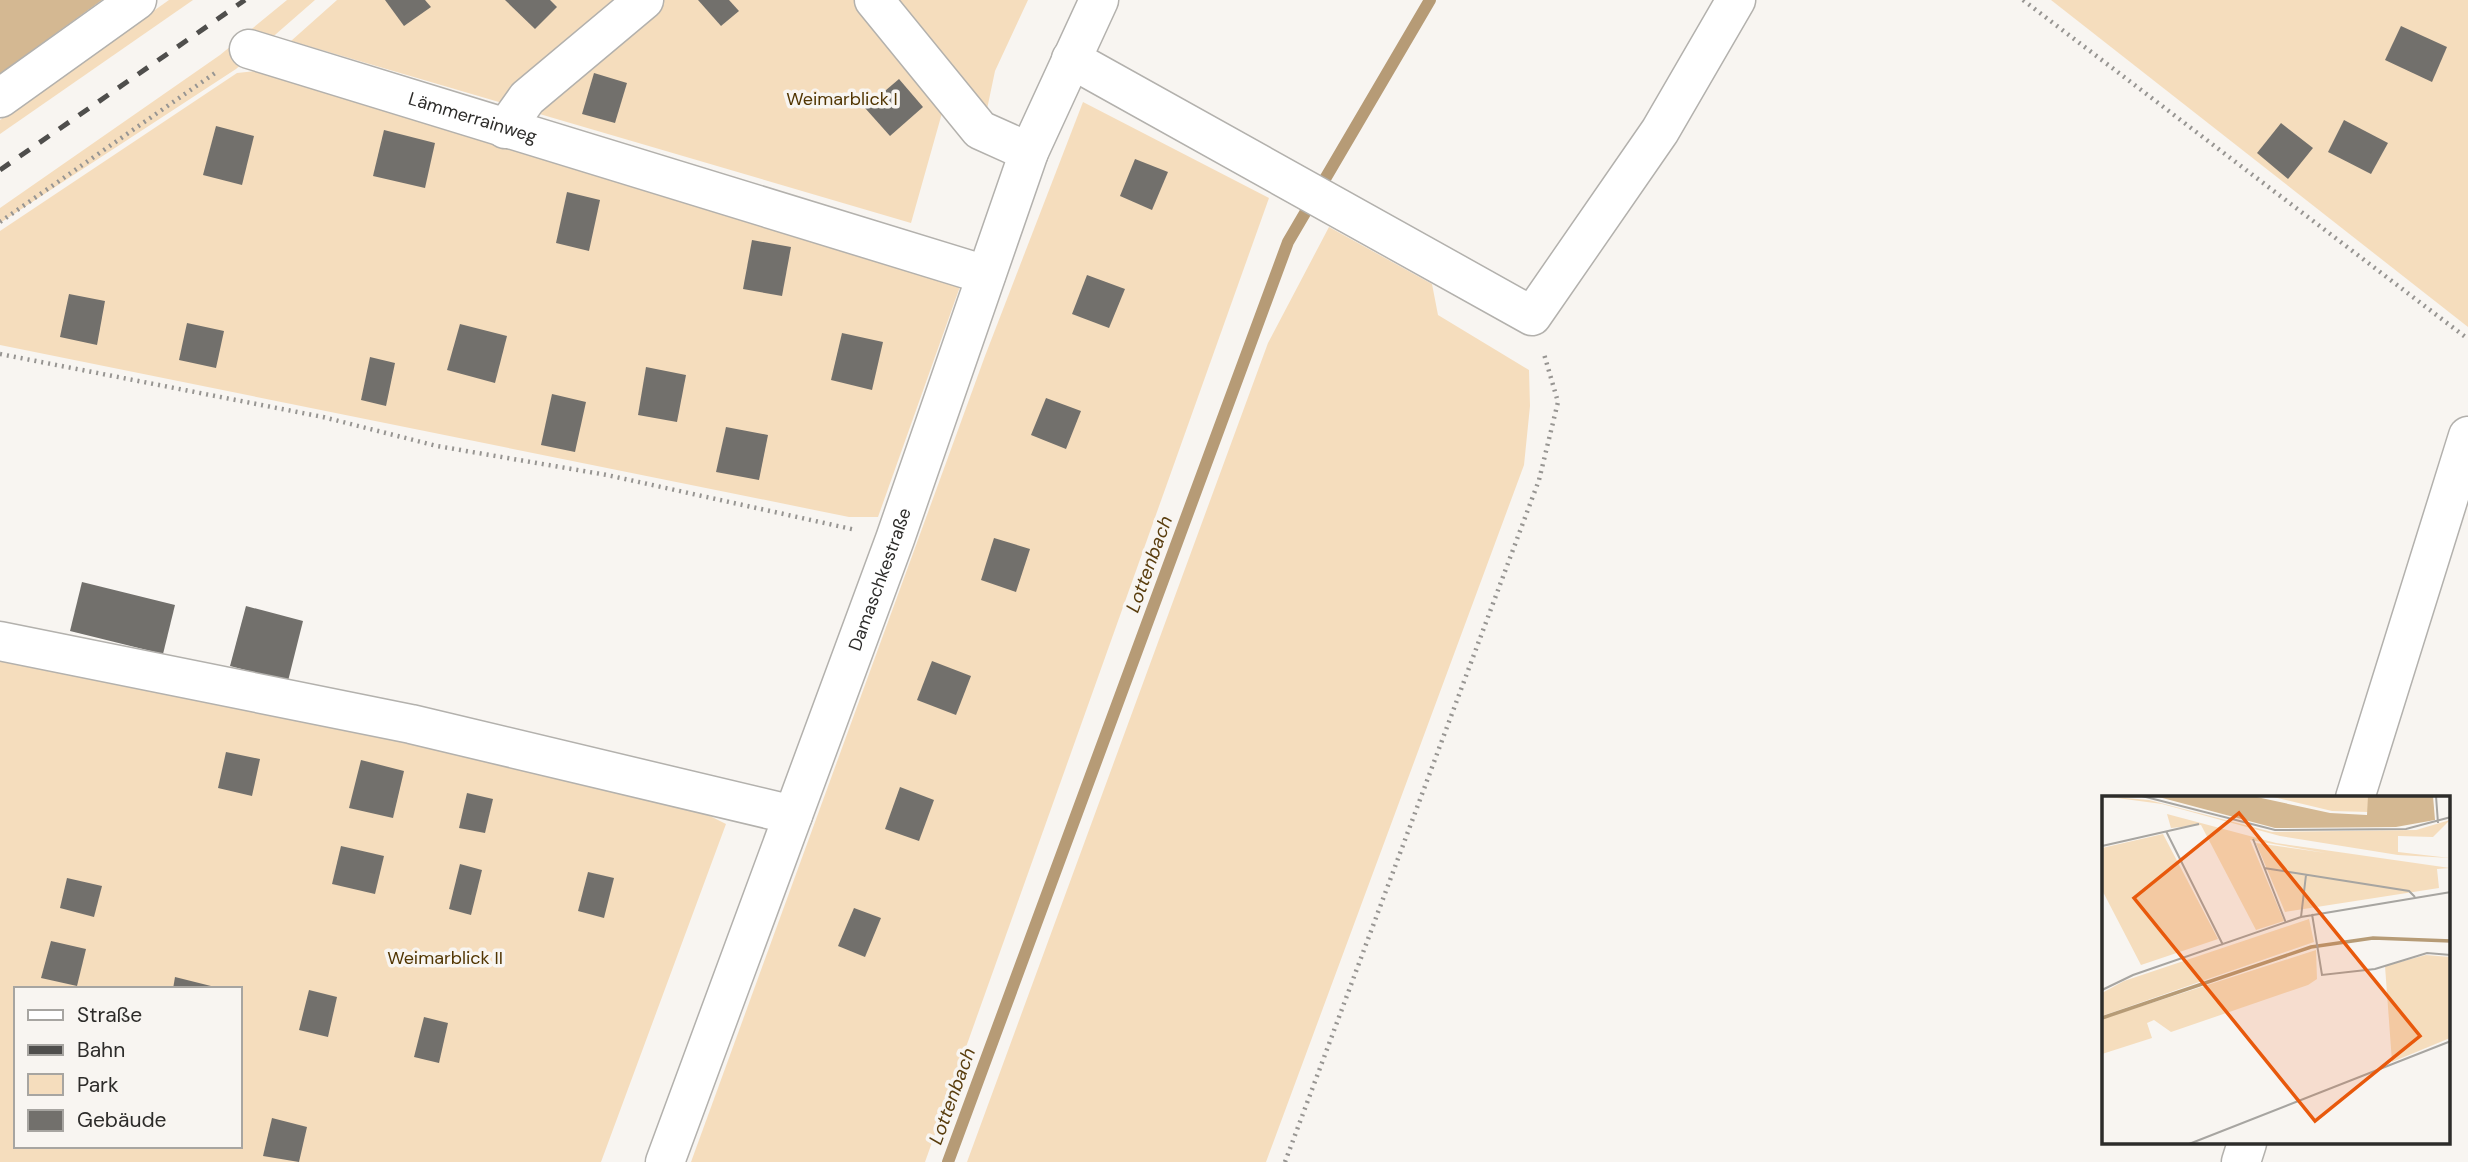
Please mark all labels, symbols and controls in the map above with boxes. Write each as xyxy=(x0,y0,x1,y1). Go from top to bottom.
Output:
street label: Lämmerrainweg xyxy=(406,87,540,149)
park label: Weimarblick I xyxy=(786,87,898,111)
street label: Damaschkestraße xyxy=(843,505,917,654)
water label: Lottenbach xyxy=(1120,512,1178,616)
inset map xyxy=(2102,796,2450,1144)
park label: Weimarblick II xyxy=(387,946,503,970)
legend xyxy=(14,987,242,1148)
text: Straße xyxy=(77,1001,142,1029)
text: Bahn xyxy=(77,1036,125,1064)
water label: Lottenbach xyxy=(923,1044,981,1148)
text: Park xyxy=(77,1071,119,1099)
text: Gebäude xyxy=(77,1106,167,1134)

